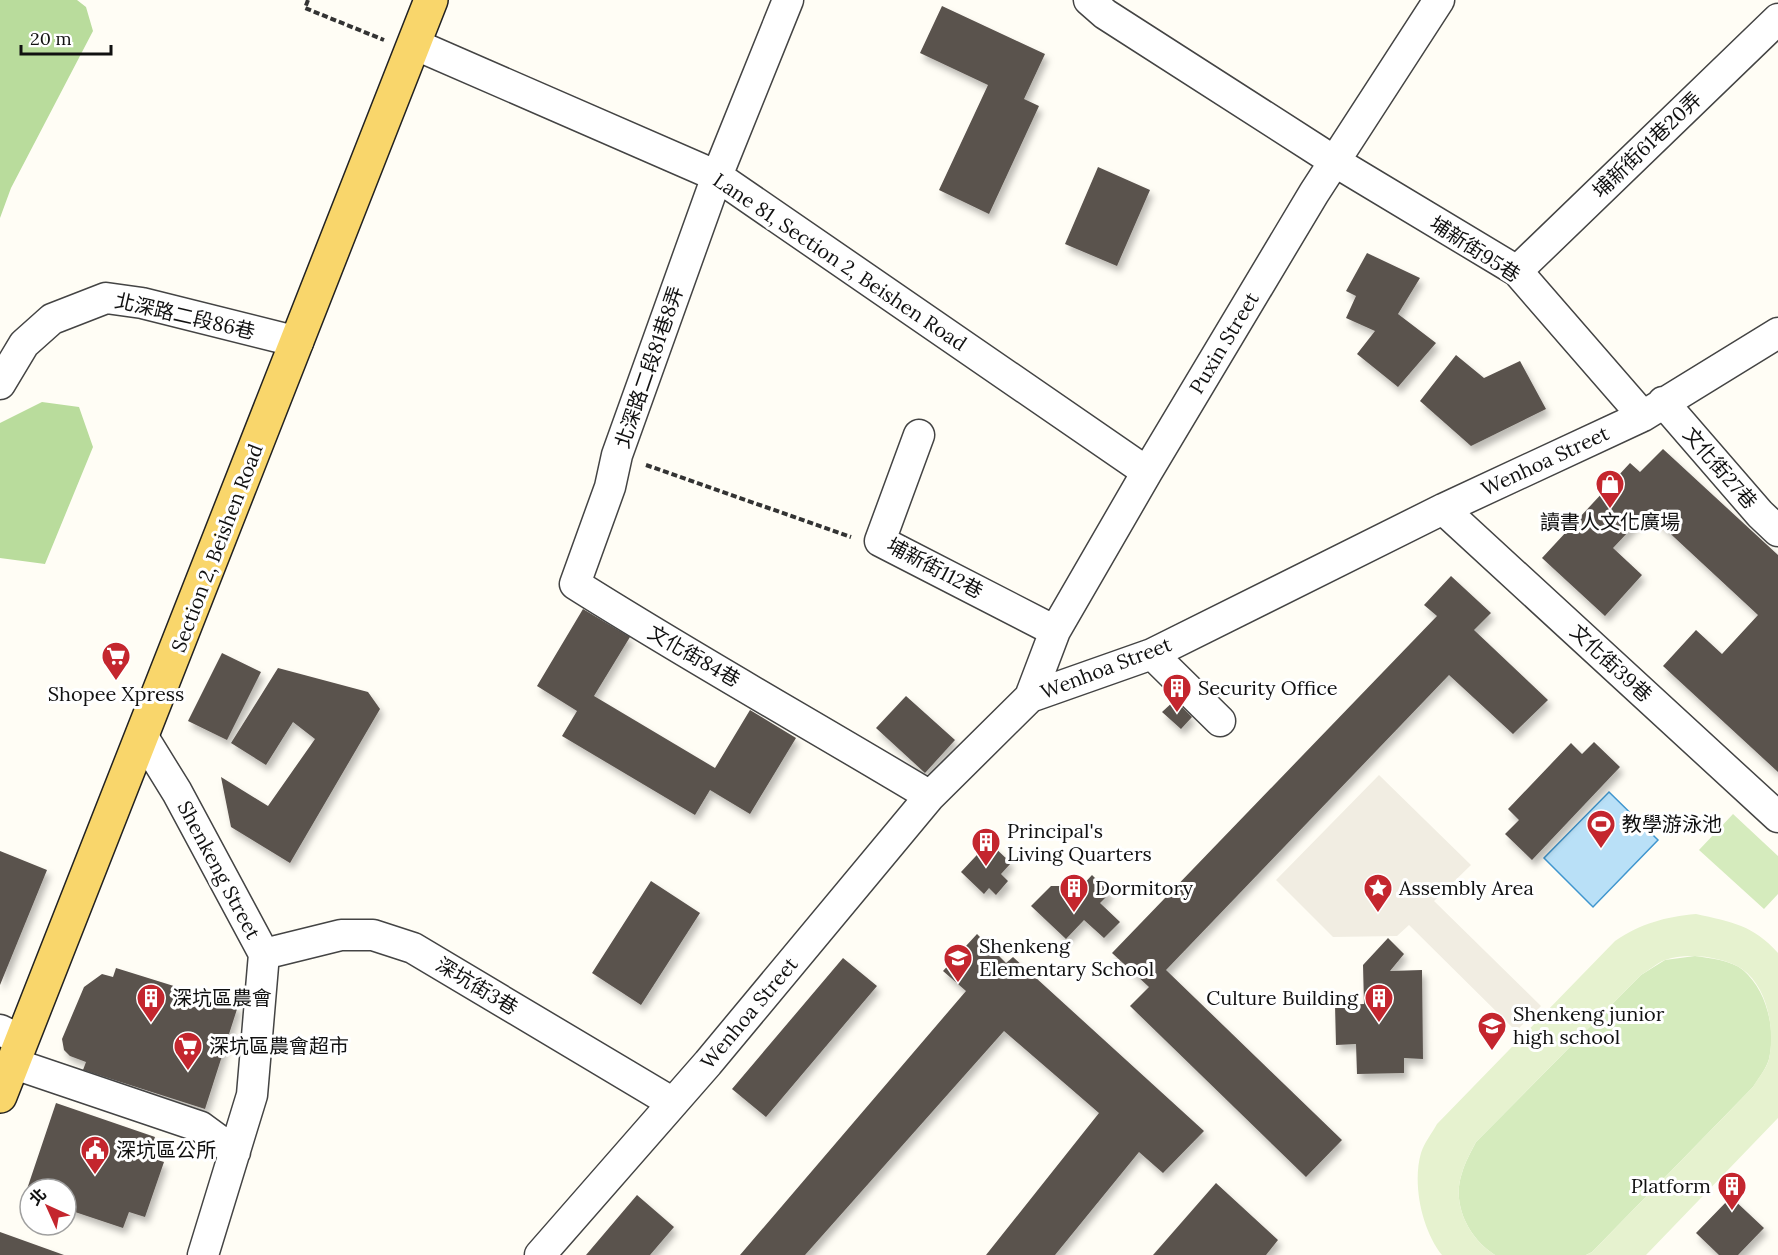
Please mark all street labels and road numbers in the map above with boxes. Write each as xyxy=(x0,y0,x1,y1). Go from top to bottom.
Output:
street label: 埔新街61巷20弄 xyxy=(1587,86,1706,203)
street label: Lane 81, Section 2, Beishen Road xyxy=(709,167,972,356)
street label: 埔新街95巷 xyxy=(1425,210,1525,287)
street label: 北深路二段81巷8弄 xyxy=(609,283,688,451)
street label: 北深路二段86巷 xyxy=(113,287,258,344)
street label: Puxin Street xyxy=(1183,287,1264,398)
street label: Wenhoa Street xyxy=(1477,420,1613,501)
street label: 文化街27巷 xyxy=(1678,422,1763,514)
street label: Section 2, Beishen Road xyxy=(165,440,268,655)
street label: 埔新街112巷 xyxy=(883,532,988,603)
street label: 文化街39巷 xyxy=(1565,618,1657,707)
street label: 文化街84巷 xyxy=(644,619,745,692)
street label: Wenhoa Street xyxy=(1037,631,1175,704)
street label: Shenkeng Street xyxy=(173,796,266,943)
street label: 深坑街3巷 xyxy=(432,951,523,1020)
street label: Wenhoa Street xyxy=(695,952,803,1074)

